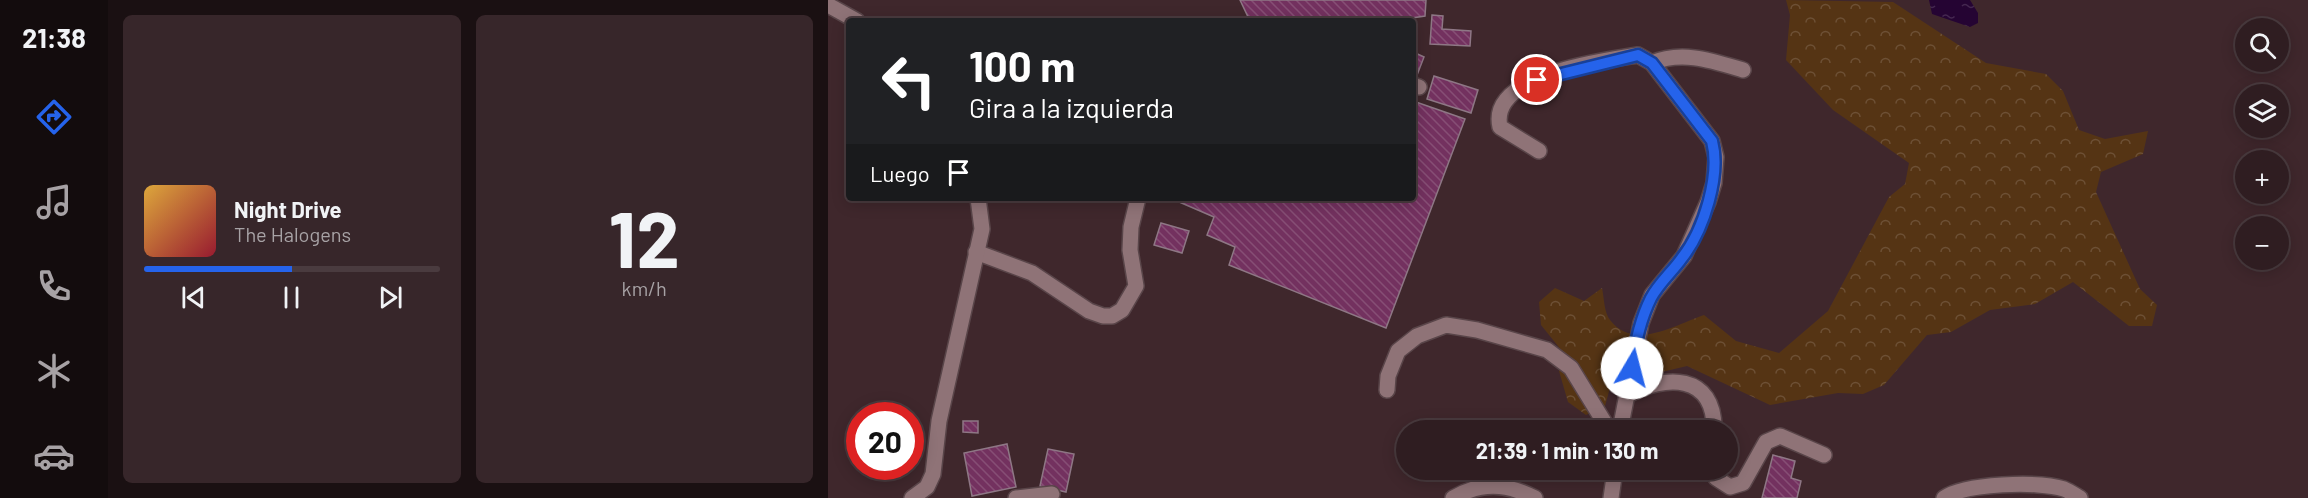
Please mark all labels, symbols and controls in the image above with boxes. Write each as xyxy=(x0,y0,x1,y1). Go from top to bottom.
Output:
map controls xyxy=(2235,18,2289,270)
button: search xyxy=(2235,18,2289,72)
text: 21:38 xyxy=(22,21,86,53)
text: 100 m xyxy=(969,40,1075,90)
icon: left xyxy=(870,42,948,120)
pin xyxy=(1511,54,1562,105)
icon: arrive xyxy=(1520,63,1553,96)
button: layers xyxy=(2235,84,2289,138)
text: Gira a la izquierda xyxy=(969,91,1174,123)
icon: directions xyxy=(33,96,75,138)
button: + xyxy=(2235,150,2289,204)
icon: arrive xyxy=(942,156,975,189)
text: Luego xyxy=(870,160,930,186)
icon: music xyxy=(33,181,75,223)
text: 12 xyxy=(609,190,680,284)
text: Night Drive xyxy=(234,196,342,222)
button: − xyxy=(2235,216,2289,270)
text: The Halogens xyxy=(234,222,351,246)
icon: phone xyxy=(33,265,75,307)
text: km/h xyxy=(622,276,667,300)
icon: previous xyxy=(177,281,210,314)
icon: pause xyxy=(275,281,308,314)
icon: next xyxy=(374,281,407,314)
position arrow xyxy=(1600,336,1664,400)
icon: climate xyxy=(33,350,75,392)
speed limit sign: 20 xyxy=(846,402,924,480)
icon: car xyxy=(33,435,75,477)
text: 21:39 · 1 min · 130 m xyxy=(1476,437,1658,463)

